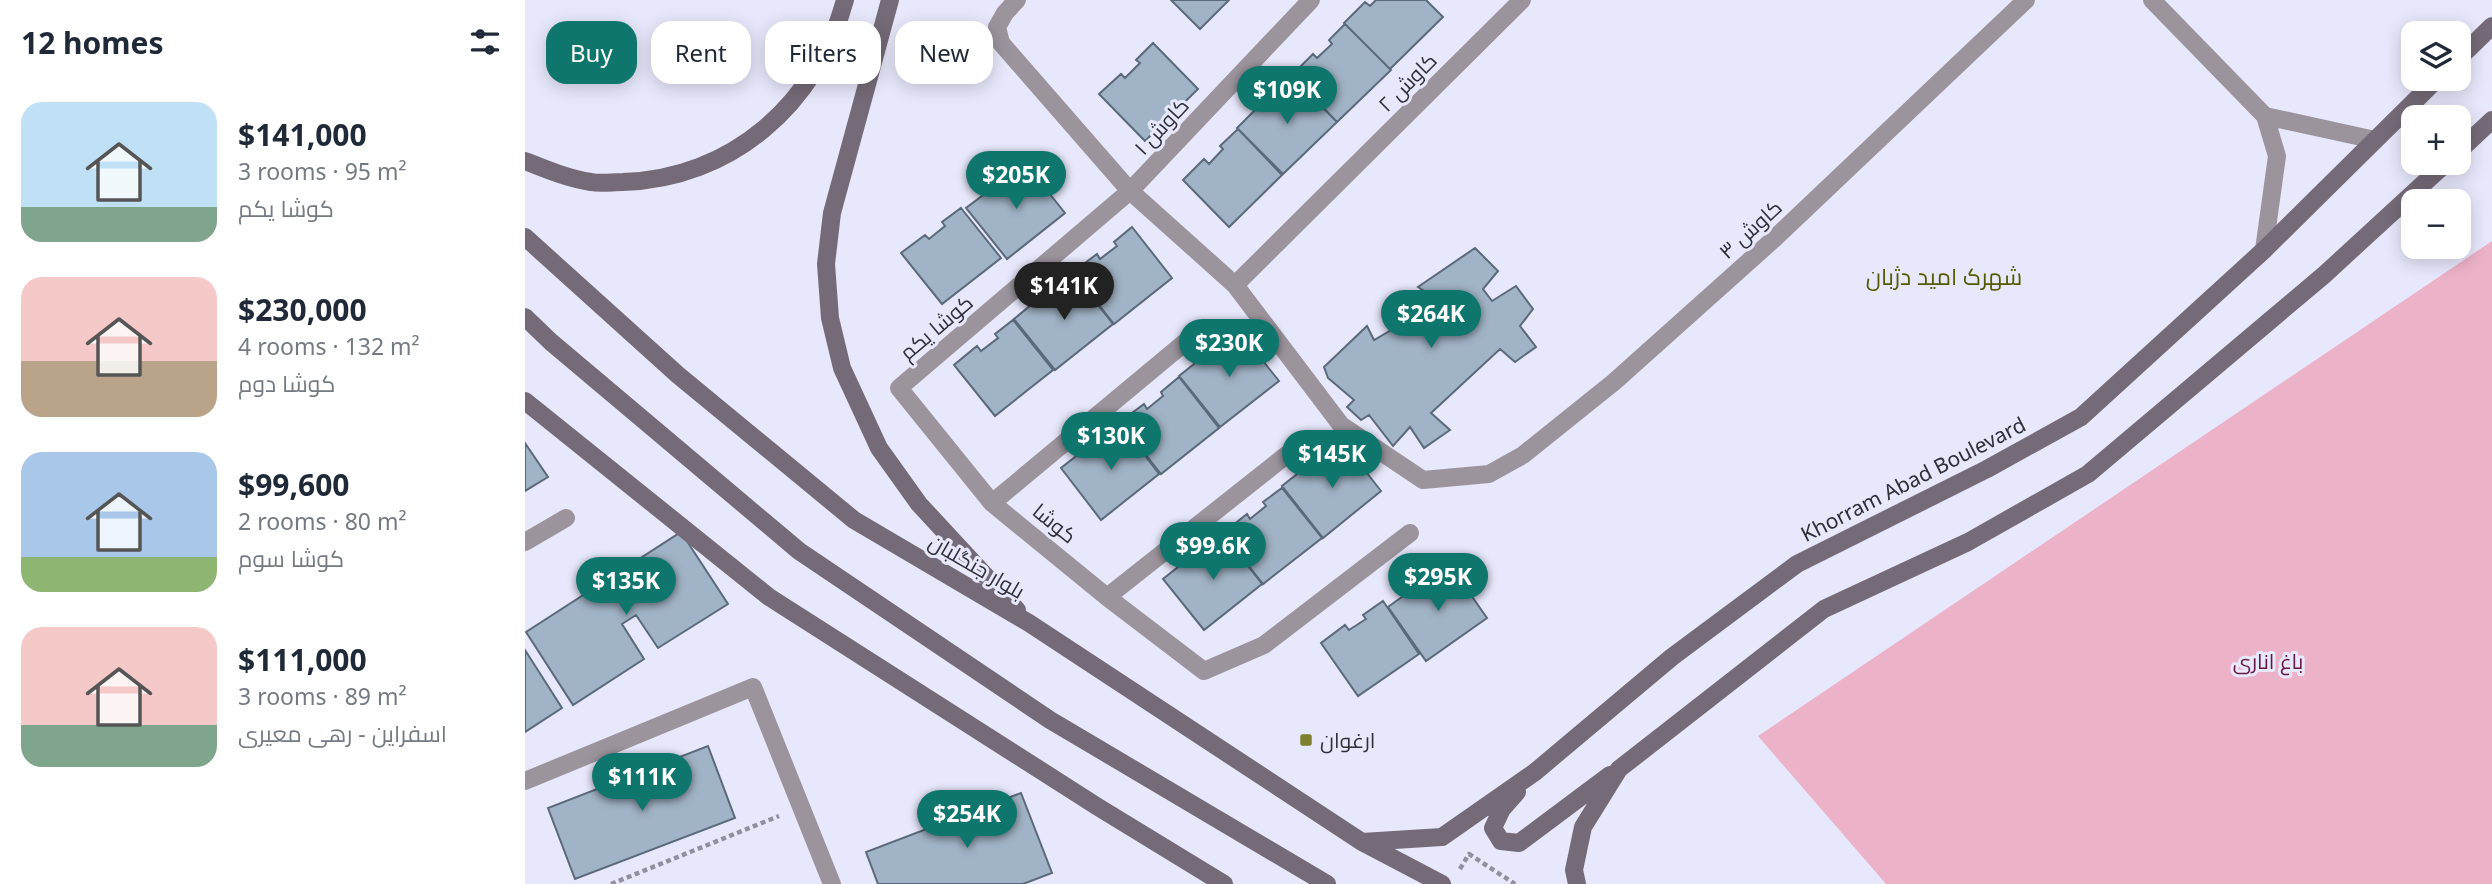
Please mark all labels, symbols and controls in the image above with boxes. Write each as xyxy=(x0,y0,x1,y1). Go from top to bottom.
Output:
chip: Buy xyxy=(546,21,637,84)
chip: Rent xyxy=(651,21,751,84)
chip: Filters xyxy=(765,21,881,84)
chip: New xyxy=(895,21,993,84)
map controls xyxy=(2401,21,2471,259)
button: layers xyxy=(2401,21,2471,91)
text: 12 homes xyxy=(21,22,164,63)
icon: filters xyxy=(466,23,504,61)
street label: کاوش ۲ xyxy=(1371,46,1443,118)
pin: $109K xyxy=(1238,66,1336,126)
text: $109K xyxy=(1253,73,1321,105)
street label: کاوش ۱ xyxy=(1128,92,1194,160)
button: + xyxy=(2401,105,2471,175)
text: $141,000 xyxy=(238,114,367,155)
icon: home xyxy=(77,130,161,214)
pin: $205K xyxy=(967,152,1065,211)
text: 3 rooms · 95 m² xyxy=(238,155,407,187)
text: $205K xyxy=(982,158,1050,190)
button: − xyxy=(2401,189,2471,259)
text: کوشا یکم xyxy=(238,192,334,224)
street label: کاوش ۳ xyxy=(1712,193,1788,265)
district label: شهرک امید دژبان xyxy=(1866,260,2022,292)
pin: $141K xyxy=(1015,262,1113,322)
text: $141K xyxy=(1030,269,1098,301)
street label: کوشا یکم xyxy=(893,288,979,367)
text: $230,000 xyxy=(238,289,367,330)
pin: $264K xyxy=(1382,290,1480,350)
text: $264K xyxy=(1397,297,1465,329)
icon: home xyxy=(77,305,161,389)
pin: $230K xyxy=(1180,320,1278,379)
text: $230K xyxy=(1195,326,1263,358)
text: 4 rooms · 132 m² xyxy=(238,330,420,362)
text: کوشا دوم xyxy=(238,367,336,399)
street label: Khorram Abad Boulevard xyxy=(1796,410,2030,548)
pin: $130K xyxy=(1062,412,1160,472)
text: $130K xyxy=(1077,419,1145,451)
pin: $145K xyxy=(1283,430,1381,490)
text: $145K xyxy=(1298,437,1366,469)
text: $99,600 xyxy=(238,464,350,505)
icon: home xyxy=(77,480,161,564)
street label: کوشا xyxy=(1027,497,1083,549)
text: 2 rooms · 80 m² xyxy=(238,505,407,537)
pin: $99.6K xyxy=(1156,522,1270,582)
street label: بلوار جنگلبان xyxy=(924,527,1030,605)
text: $99.6K xyxy=(1176,529,1250,561)
text: کوشا سوم xyxy=(238,542,344,574)
pin: $295K xyxy=(1389,554,1487,613)
pin: $135K xyxy=(577,558,675,617)
text: $295K xyxy=(1404,560,1472,592)
text: $135K xyxy=(592,564,660,596)
text: $111,000 xyxy=(238,639,367,680)
park label: باغ اناری xyxy=(2233,647,2303,676)
icon: home xyxy=(77,655,161,739)
text: 3 rooms · 89 m² xyxy=(238,680,407,712)
text: اسفراين - رهی معیری xyxy=(238,717,447,749)
place label: ارغوان xyxy=(1320,726,1375,754)
marker: ارغوان xyxy=(1298,732,1314,748)
pin: $111K xyxy=(593,754,691,813)
text: $111K xyxy=(608,760,676,792)
pin: $254K xyxy=(918,790,1016,850)
text: $254K xyxy=(933,797,1001,829)

